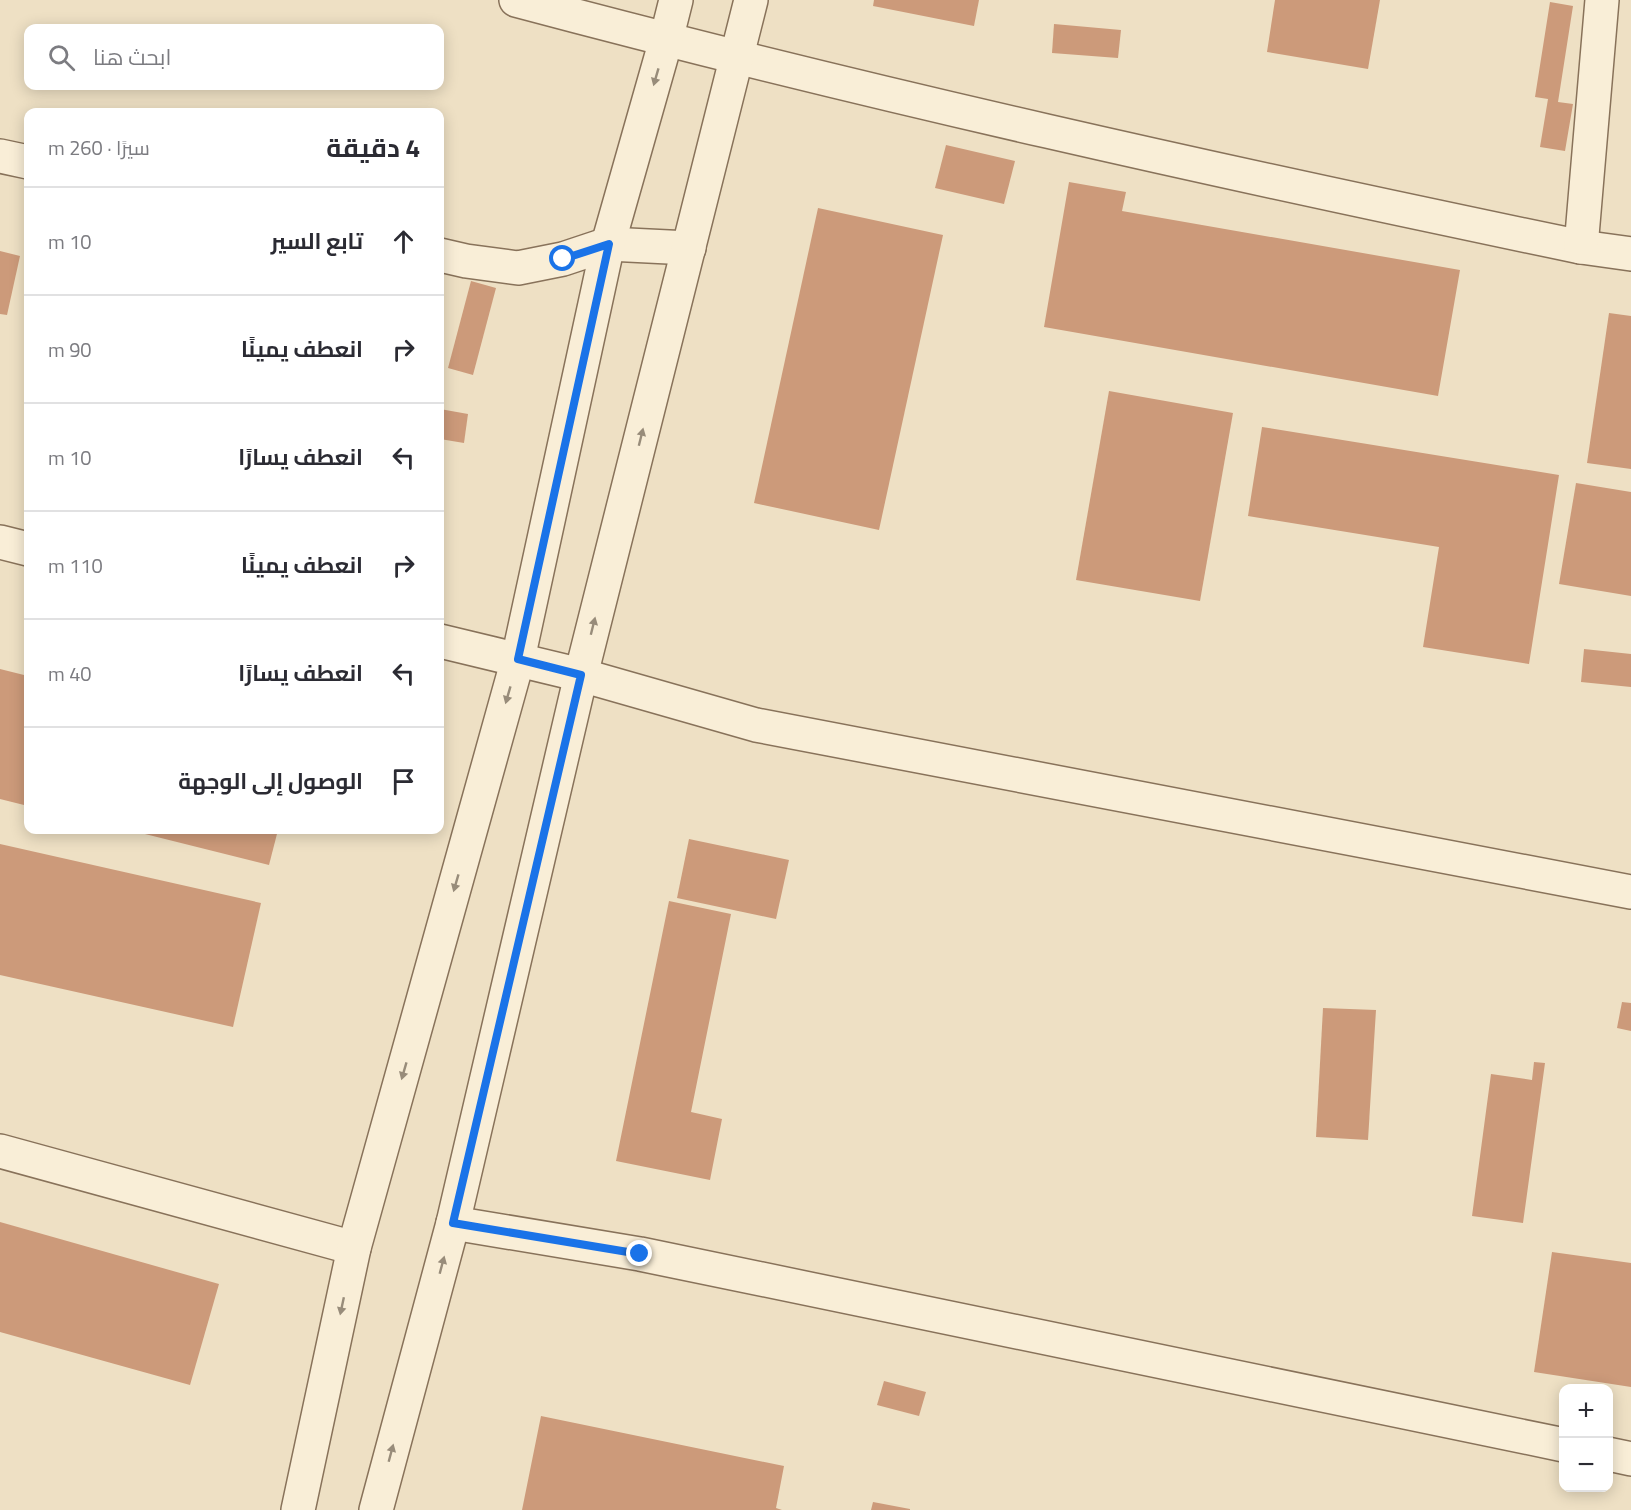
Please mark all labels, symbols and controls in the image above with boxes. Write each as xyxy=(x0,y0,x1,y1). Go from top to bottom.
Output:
search box xyxy=(24,24,444,90)
text: ابحث هنا xyxy=(93,36,171,78)
icon: search xyxy=(45,41,78,74)
one-way arrow xyxy=(651,68,660,86)
text: 4 دقيقة xyxy=(326,123,420,172)
text: سيرًا · 260 m xyxy=(48,129,150,166)
text: تابع السير xyxy=(271,220,363,262)
text: 10 m xyxy=(48,223,92,260)
icon: ahead xyxy=(387,225,420,258)
route start xyxy=(549,245,575,271)
text: انعطف يمينًا xyxy=(241,328,363,370)
text: 90 m xyxy=(48,331,92,368)
icon: right xyxy=(387,333,420,366)
one-way arrow xyxy=(636,428,646,446)
text: انعطف يسارًا xyxy=(238,436,363,478)
text: 10 m xyxy=(48,439,92,476)
icon: left xyxy=(387,441,420,474)
text: انعطف يمينًا xyxy=(241,544,363,586)
text: 110 m xyxy=(48,547,103,584)
icon: right xyxy=(387,549,420,582)
one-way arrow xyxy=(589,617,599,635)
text: انعطف يسارًا xyxy=(238,652,363,694)
text: 40 m xyxy=(48,655,92,692)
icon: left xyxy=(387,657,420,690)
one-way arrow xyxy=(503,686,513,704)
text: الوصول إلى الوجهة xyxy=(178,760,363,802)
icon: arrive xyxy=(387,765,420,798)
one-way arrow xyxy=(451,874,460,892)
one-way arrow xyxy=(399,1062,408,1080)
route end xyxy=(626,1240,652,1266)
one-way arrow xyxy=(437,1256,447,1274)
one-way arrow xyxy=(337,1296,346,1315)
map controls xyxy=(1559,1384,1613,1492)
button: + xyxy=(1559,1384,1613,1438)
button: − xyxy=(1559,1438,1613,1492)
one-way arrow xyxy=(387,1444,397,1463)

